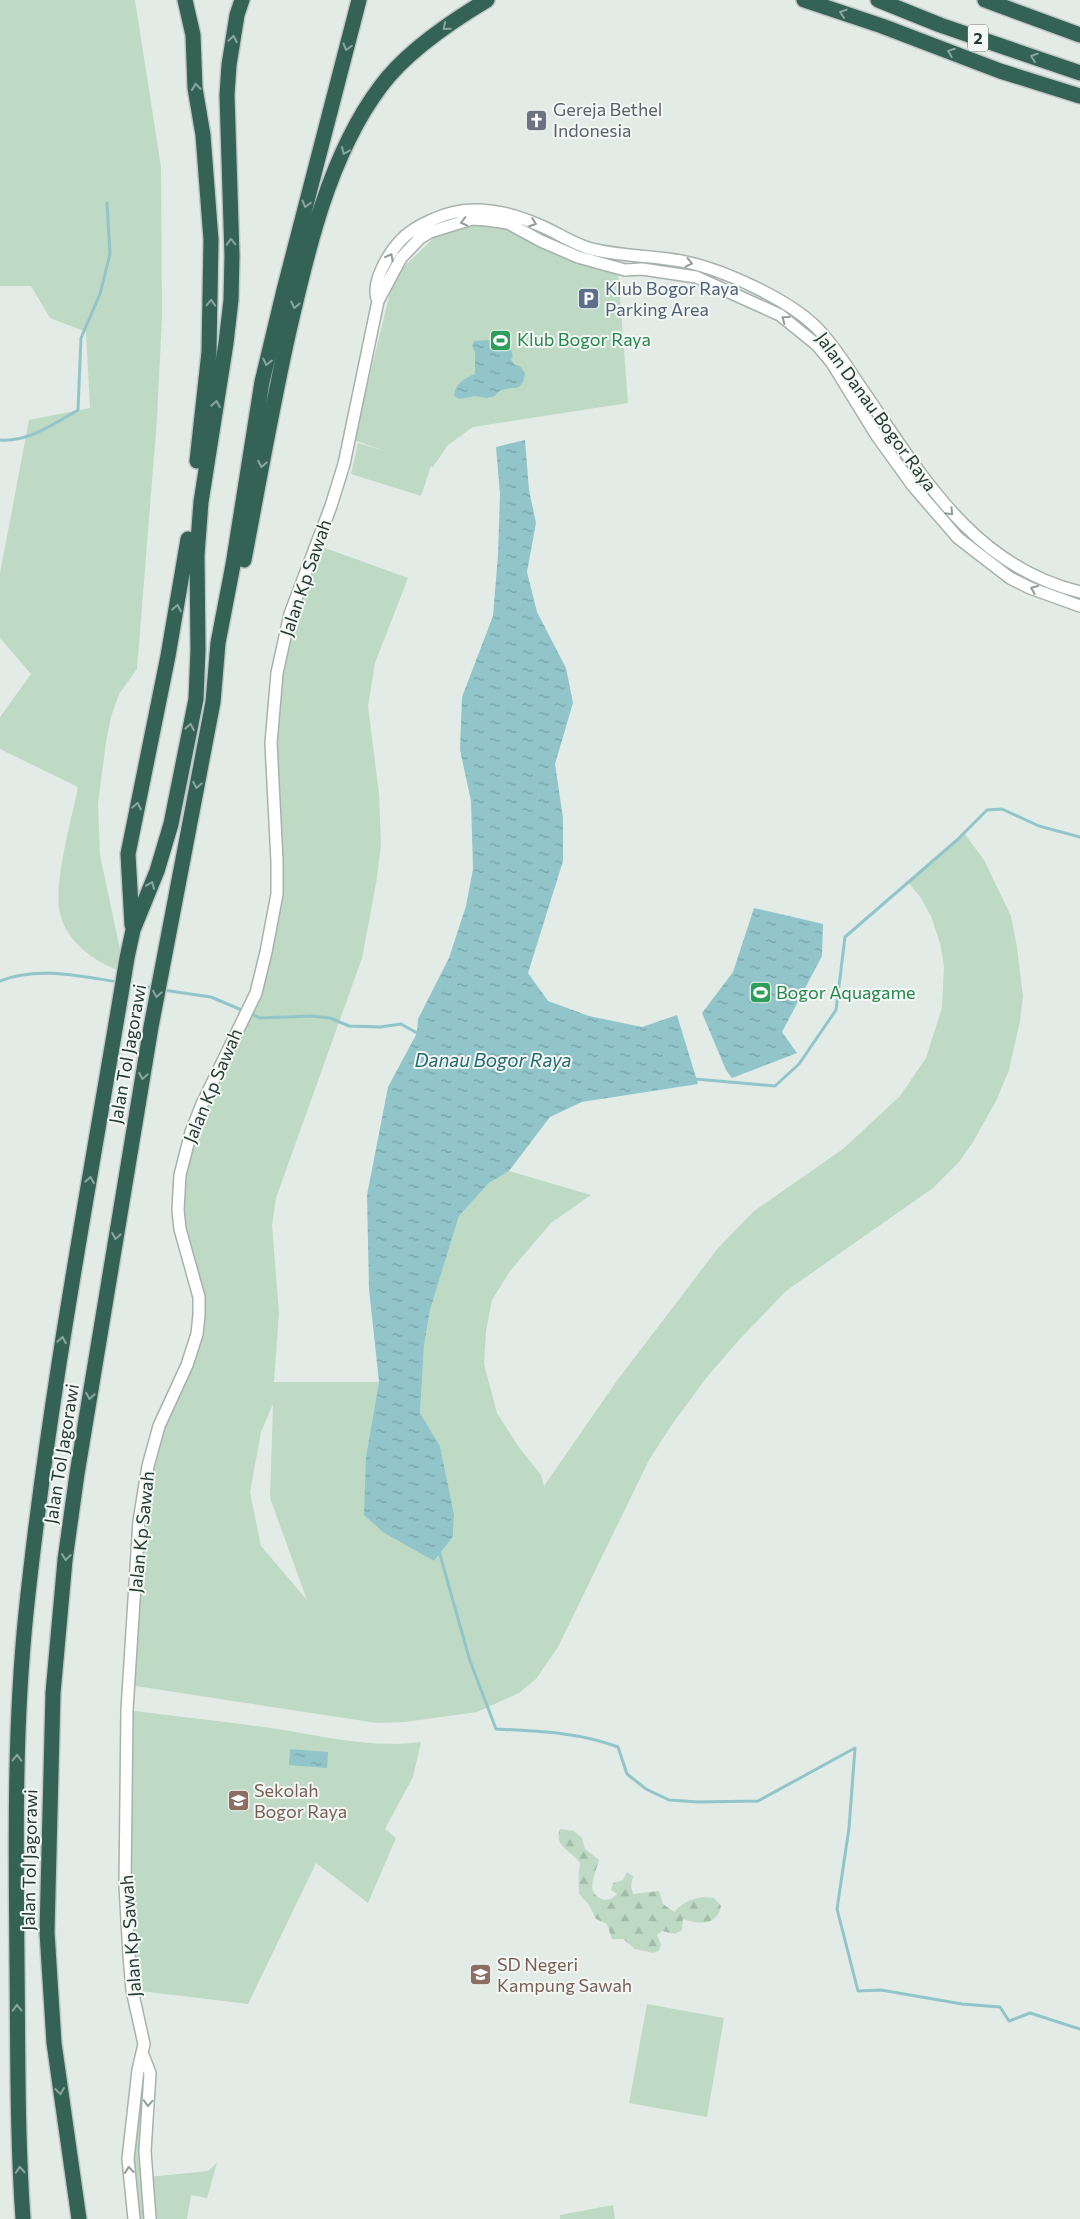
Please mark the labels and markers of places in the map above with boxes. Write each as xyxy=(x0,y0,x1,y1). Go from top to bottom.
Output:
place label: Gereja Bethel Indonesia xyxy=(553,98,662,141)
church icon: Gereja Bethel Indonesia xyxy=(525,108,549,132)
place label: Klub Bogor Raya Parking Area xyxy=(605,277,739,320)
parking icon: Klub Bogor Raya Parking Area xyxy=(577,287,601,311)
sports icon: Klub Bogor Raya xyxy=(489,328,513,352)
place label: Klub Bogor Raya xyxy=(517,328,651,350)
sports icon: Bogor Aquagame xyxy=(748,981,772,1005)
place label: Bogor Aquagame xyxy=(776,981,916,1003)
place label: Sekolah Bogor Raya xyxy=(254,1779,347,1822)
school or university icon: Sekolah Bogor Raya xyxy=(226,1789,250,1813)
place label: SD Negeri Kampung Sawah xyxy=(497,1953,632,1996)
school or university icon: SD Negeri Kampung Sawah xyxy=(469,1963,493,1987)

